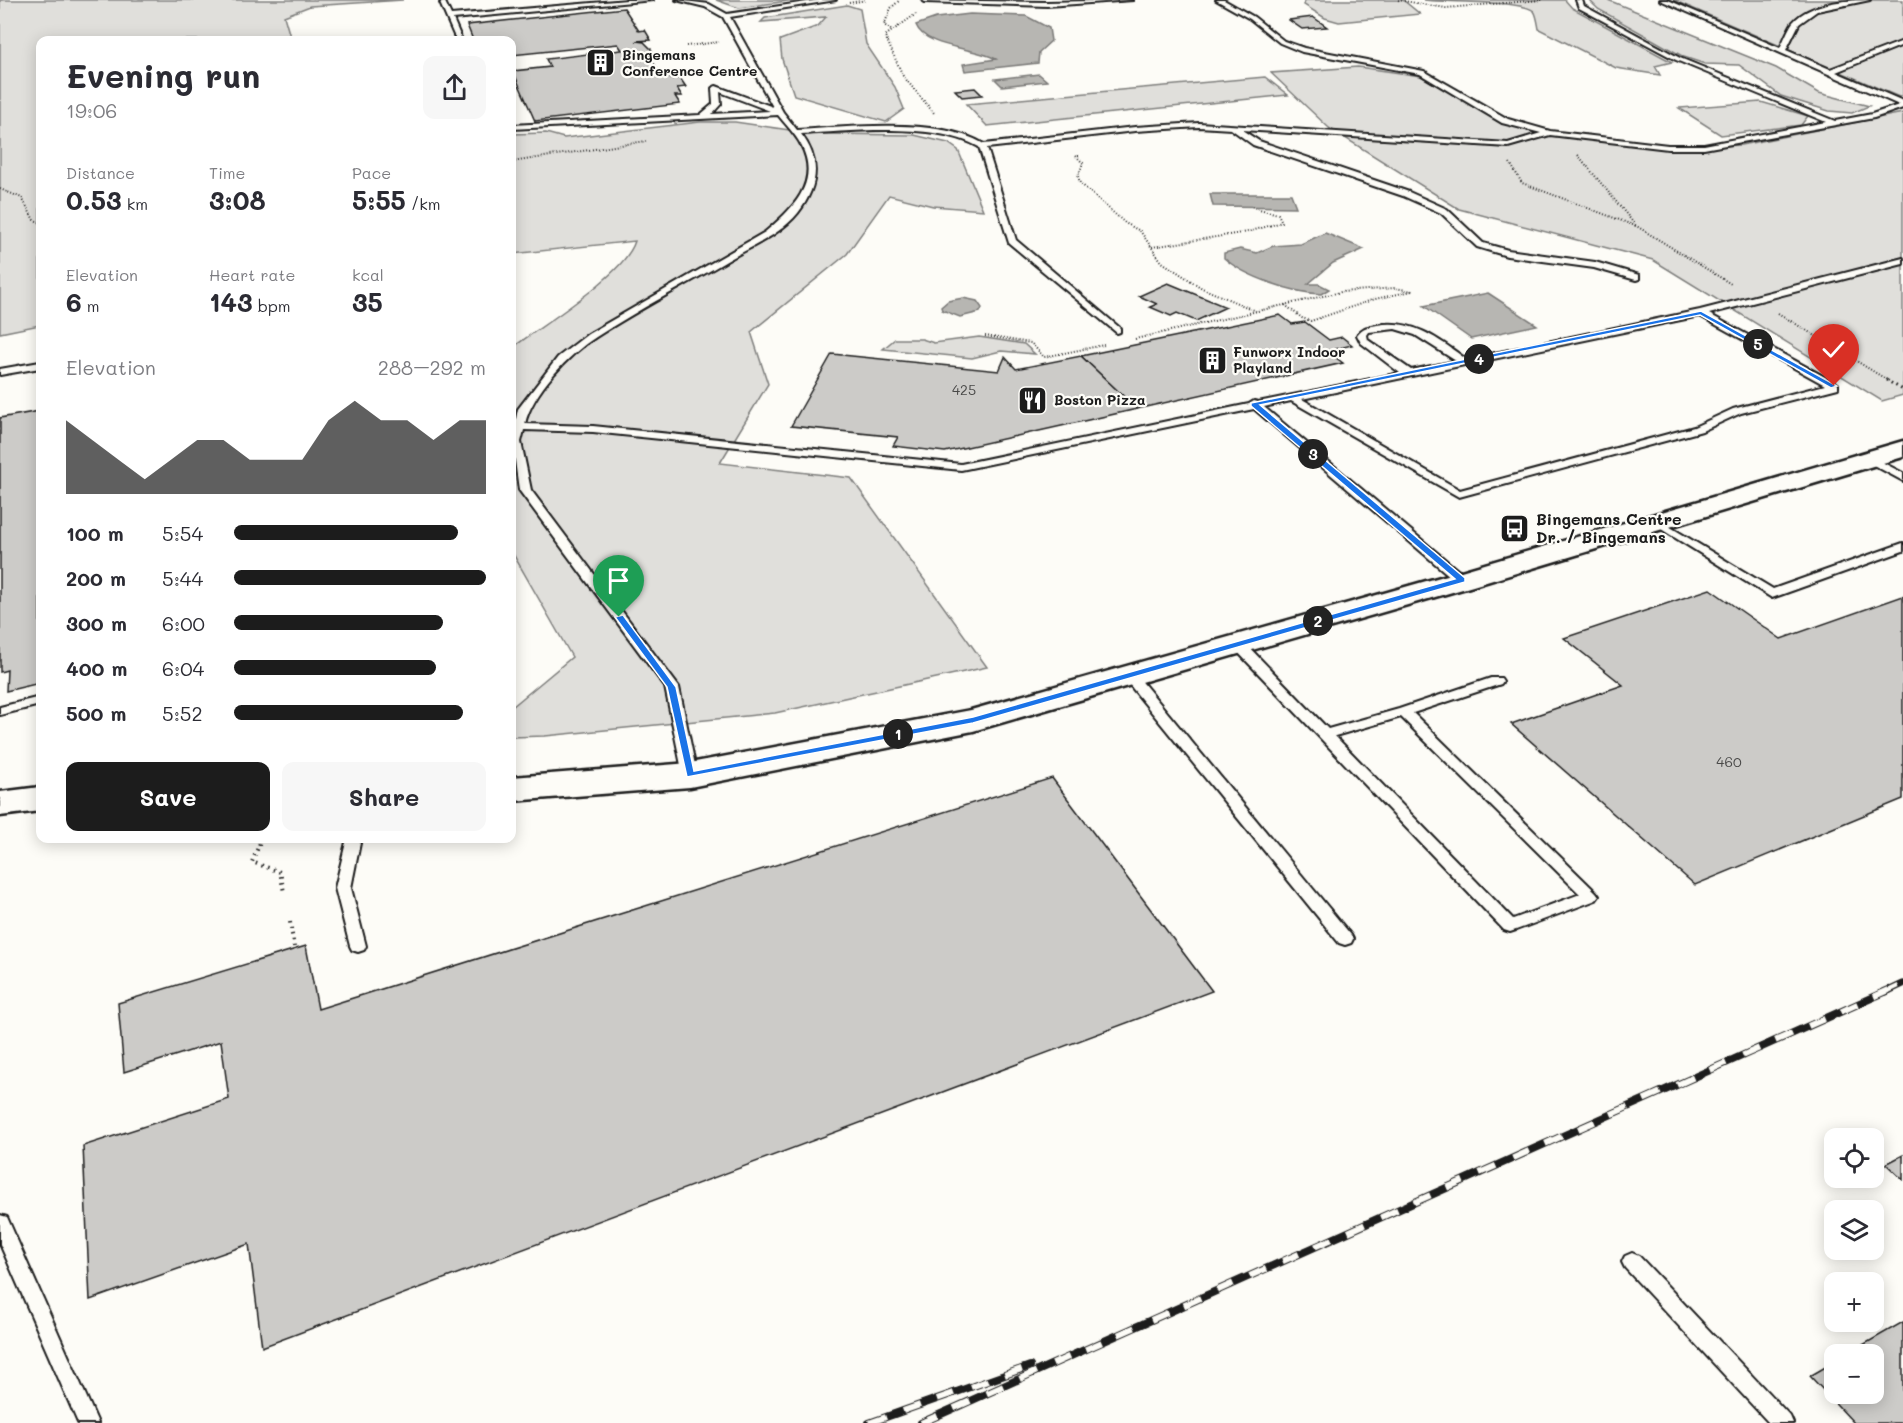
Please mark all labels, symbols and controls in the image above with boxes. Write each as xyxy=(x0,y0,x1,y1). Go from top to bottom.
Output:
place label: Bingemans Conference Centre xyxy=(622,45,757,80)
building icon: Bingemans Conference Centre xyxy=(585,47,617,79)
text: Evening run xyxy=(66,53,260,96)
button: share xyxy=(423,56,486,119)
text: 19:06 xyxy=(66,97,117,123)
text: Distance xyxy=(66,162,135,183)
text: Time xyxy=(209,162,245,183)
text: Pace xyxy=(352,162,391,183)
text: 0.53 xyxy=(66,183,122,217)
text: 3:08 xyxy=(209,183,266,217)
text: 5:55 xyxy=(352,183,406,217)
text: km xyxy=(122,193,148,214)
text: /km xyxy=(406,193,441,214)
text: Elevation xyxy=(66,264,138,285)
text: Heart rate xyxy=(209,264,295,285)
text: kcal xyxy=(352,264,384,285)
text: 6 xyxy=(66,285,82,319)
text: 143 xyxy=(209,285,253,319)
text: 35 xyxy=(352,285,383,319)
text: m xyxy=(82,295,100,316)
text: bpm xyxy=(253,295,291,316)
pin xyxy=(1808,324,1859,386)
pin: 5 xyxy=(1743,329,1773,359)
text: 5 xyxy=(1753,333,1763,354)
icon: check xyxy=(1817,333,1850,366)
place label: Funworx Indoor Playland xyxy=(1233,342,1345,377)
building icon: Funworx Indoor Playland xyxy=(1196,344,1228,376)
pin: 4 xyxy=(1464,344,1494,374)
text: 4 xyxy=(1474,348,1484,369)
text: Elevation xyxy=(66,354,156,380)
text: 288–292 m xyxy=(378,354,486,380)
house number: 425 xyxy=(952,380,976,399)
restaurant icon: Boston Pizza xyxy=(1017,384,1049,416)
place label: Boston Pizza xyxy=(1054,390,1146,409)
pin: 3 xyxy=(1298,439,1328,469)
text: 3 xyxy=(1308,443,1318,464)
place label: Bingemans Centre Dr. / Bingemans xyxy=(1536,508,1682,547)
bus stop icon: Bingemans Centre Dr. / Bingemans xyxy=(1499,512,1531,544)
text: 100 m xyxy=(66,520,124,546)
text: 5:54 xyxy=(162,520,203,546)
pin xyxy=(593,555,644,617)
icon: arrive xyxy=(602,564,635,597)
text: 200 m xyxy=(66,565,126,591)
text: 5:44 xyxy=(162,565,203,591)
pin: 2 xyxy=(1303,606,1333,636)
text: 300 m xyxy=(66,610,127,636)
text: 6:00 xyxy=(162,610,205,636)
text: 2 xyxy=(1314,610,1322,631)
text: 400 m xyxy=(66,655,127,681)
text: 6:04 xyxy=(162,655,204,681)
text: 500 m xyxy=(66,700,126,726)
text: 5:52 xyxy=(162,700,203,726)
pin: 1 xyxy=(883,719,913,749)
text: 1 xyxy=(894,723,902,744)
house number: 460 xyxy=(1716,752,1742,771)
button: Save xyxy=(66,762,270,831)
button: Share xyxy=(282,762,486,831)
map controls xyxy=(1824,1128,1884,1404)
button: locate xyxy=(1824,1128,1884,1188)
button: layers xyxy=(1824,1200,1884,1260)
button: + xyxy=(1824,1272,1884,1332)
button: − xyxy=(1824,1344,1884,1404)

